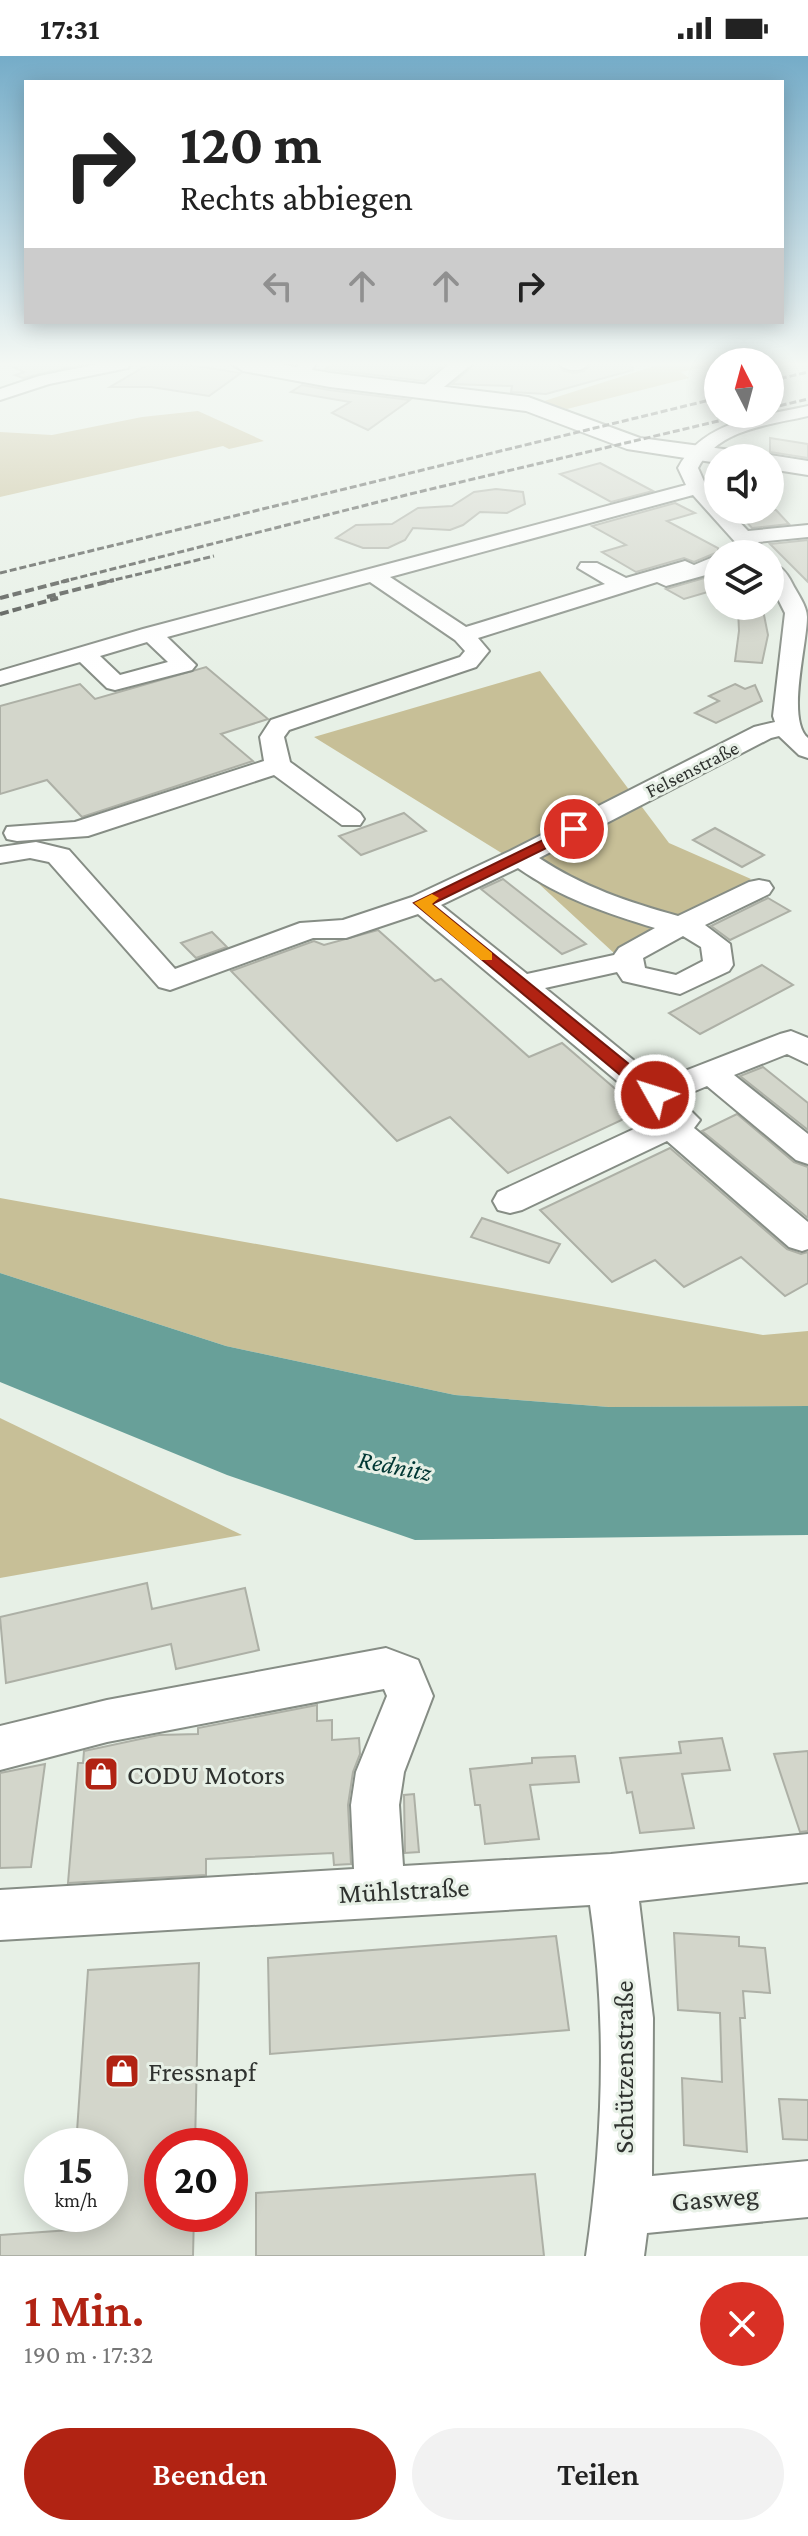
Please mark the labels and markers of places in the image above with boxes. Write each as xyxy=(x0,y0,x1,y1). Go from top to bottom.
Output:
pin xyxy=(540,795,608,863)
shop icon: CODU Motors xyxy=(82,1755,120,1793)
place label: CODU Motors xyxy=(127,1759,285,1790)
shop icon: Fressnapf xyxy=(103,2052,141,2090)
place label: Fressnapf xyxy=(148,2056,258,2087)

